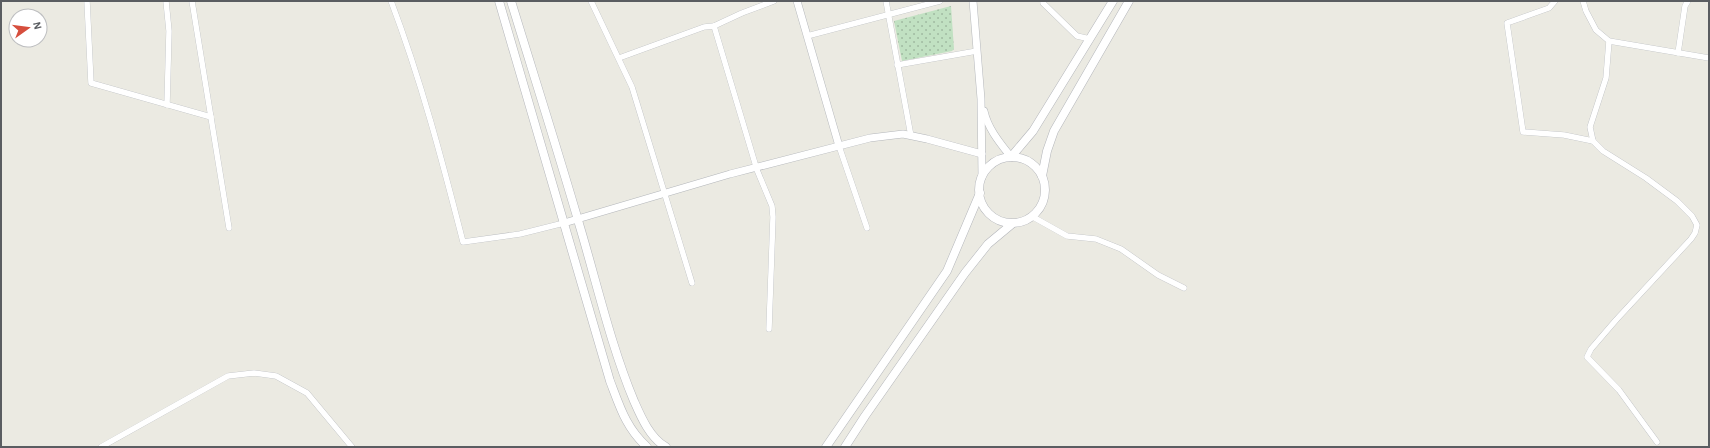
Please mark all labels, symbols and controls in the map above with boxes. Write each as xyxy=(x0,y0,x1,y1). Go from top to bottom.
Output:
north arrow xyxy=(8,8,48,48)
text: N xyxy=(31,21,43,31)

